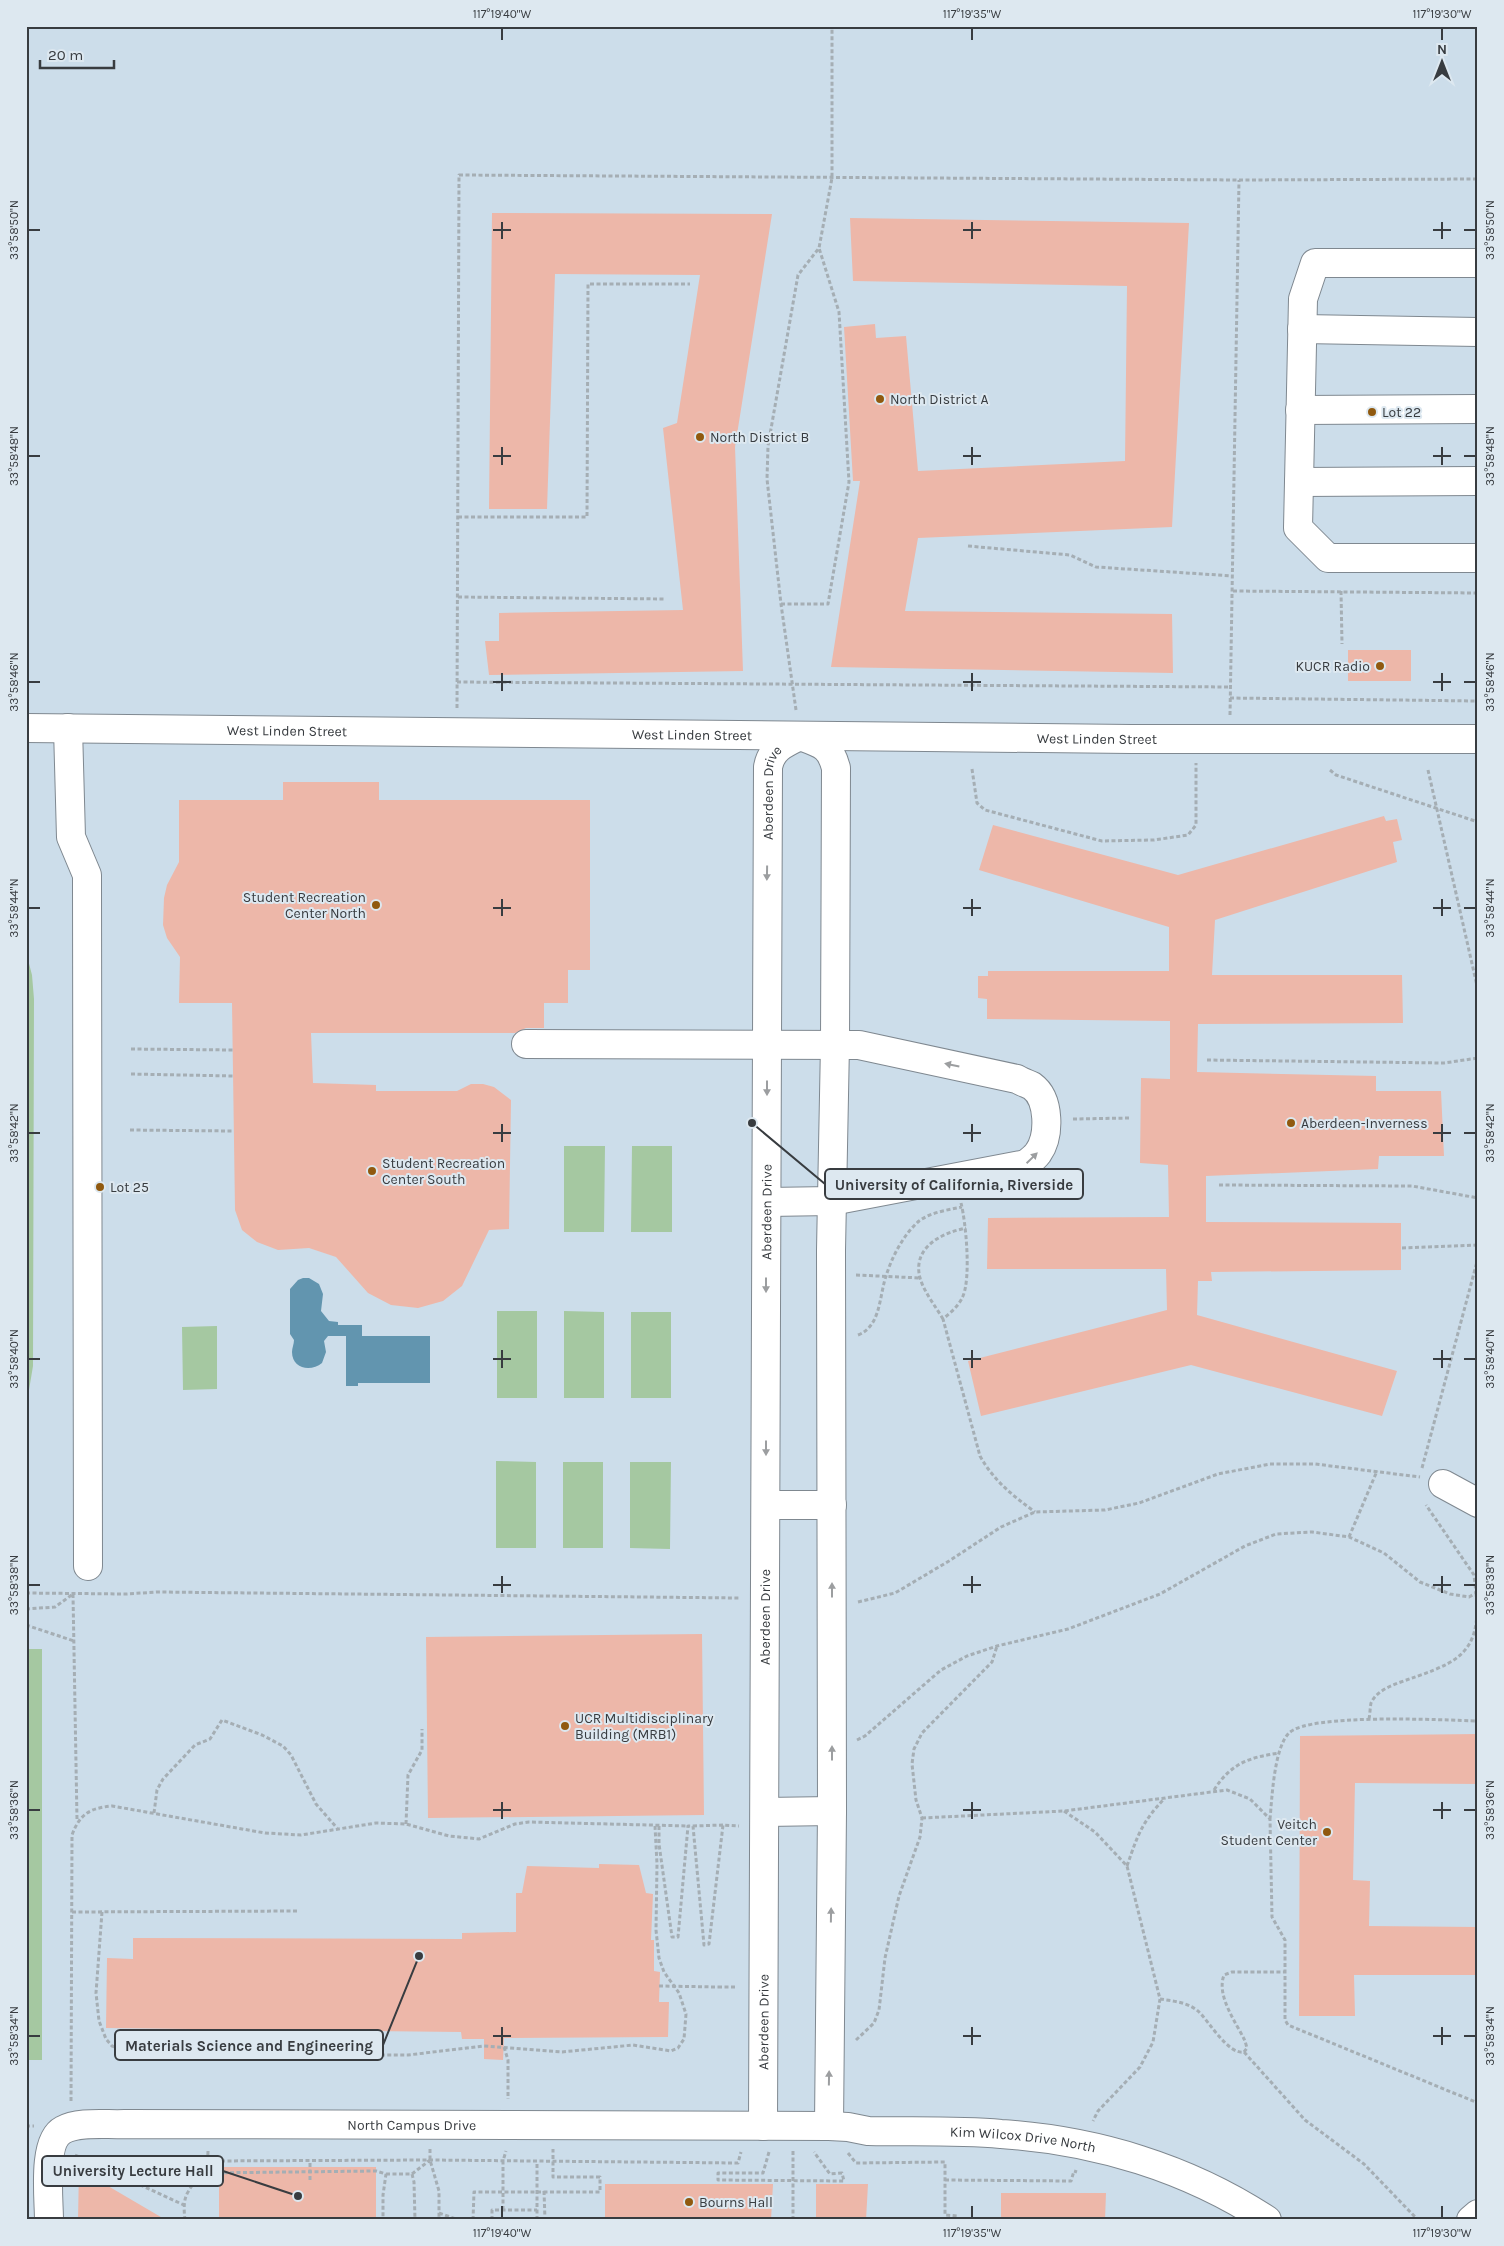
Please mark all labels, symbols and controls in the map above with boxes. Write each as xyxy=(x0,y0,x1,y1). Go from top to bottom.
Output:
text: 117°19'40"W xyxy=(473,7,531,21)
text: 117°19'35"W xyxy=(943,7,1001,21)
text: 117°19'30"W xyxy=(1413,7,1472,21)
scale bar xyxy=(40,38,114,70)
north arrow xyxy=(1416,38,1466,88)
text: N xyxy=(1437,41,1447,58)
text: 20 m xyxy=(48,46,83,64)
text: 33°58'50"N xyxy=(7,200,21,260)
text: 33°58'50"N xyxy=(1483,200,1497,260)
place label: North District A xyxy=(890,391,988,408)
marker: North District A xyxy=(874,393,886,405)
place label: Lot 22 xyxy=(1382,404,1421,421)
marker: Lot 22 xyxy=(1366,406,1378,418)
text: 33°58'48"N xyxy=(7,426,21,486)
text: 33°58'48"N xyxy=(1483,426,1497,486)
place label: North District B xyxy=(710,429,809,446)
marker: North District B xyxy=(694,431,706,443)
text: 33°58'46"N xyxy=(7,652,21,712)
text: 33°58'46"N xyxy=(1483,652,1497,712)
place label: KUCR Radio xyxy=(1295,658,1370,675)
marker: KUCR Radio xyxy=(1374,660,1386,672)
street label: West Linden Street xyxy=(227,722,347,740)
street label: West Linden Street xyxy=(632,726,752,744)
street label: West Linden Street xyxy=(1037,730,1157,748)
street label: Aberdeen Drive xyxy=(759,741,785,840)
one-way arrow xyxy=(763,865,771,881)
text: 33°58'44"N xyxy=(7,878,21,938)
text: 33°58'44"N xyxy=(1483,878,1497,938)
place label: Student Recreation Center North xyxy=(243,889,366,922)
marker: Student Recreation Center North xyxy=(370,899,382,911)
one-way arrow xyxy=(945,1061,960,1069)
one-way arrow xyxy=(763,1080,771,1096)
text: 33°58'42"N xyxy=(7,1103,21,1163)
text: 33°58'42"N xyxy=(1483,1103,1497,1163)
place label: Aberdeen-Inverness xyxy=(1301,1115,1428,1132)
marker: Aberdeen-Inverness xyxy=(1285,1117,1297,1129)
one-way arrow xyxy=(1026,1152,1038,1164)
place label: Student Recreation Center South xyxy=(382,1155,505,1188)
street label: Aberdeen Drive xyxy=(758,1164,775,1260)
marker: Student Recreation Center South xyxy=(366,1165,378,1177)
callout: University of California, Riverside xyxy=(825,1169,1083,1199)
text: University of California, Riverside xyxy=(835,1176,1073,1194)
place label: Lot 25 xyxy=(110,1179,149,1196)
marker: Lot 25 xyxy=(94,1181,106,1193)
one-way arrow xyxy=(762,1278,770,1294)
text: 33°58'40"N xyxy=(7,1329,21,1389)
text: 33°58'40"N xyxy=(1483,1329,1497,1389)
one-way arrow xyxy=(762,1440,770,1456)
text: 33°58'38"N xyxy=(7,1555,21,1615)
text: 33°58'38"N xyxy=(1483,1555,1497,1615)
street label: Aberdeen Drive xyxy=(756,1569,774,1665)
one-way arrow xyxy=(828,1582,836,1598)
place label: UCR Multidisciplinary Building (MRB1) xyxy=(575,1710,714,1743)
marker: UCR Multidisciplinary Building (MRB1) xyxy=(559,1720,571,1732)
one-way arrow xyxy=(828,1744,836,1760)
text: 33°58'36"N xyxy=(7,1780,21,1840)
text: 33°58'36"N xyxy=(1483,1780,1497,1840)
place label: Veitch Student Center xyxy=(1221,1816,1318,1849)
marker: Veitch Student Center xyxy=(1321,1826,1333,1838)
one-way arrow xyxy=(827,1907,835,1923)
street label: Aberdeen Drive xyxy=(755,1974,772,2070)
text: 33°58'34"N xyxy=(7,2006,21,2066)
text: 33°58'34"N xyxy=(1483,2006,1497,2066)
callout: Materials Science and Engineering xyxy=(115,2030,383,2060)
text: Materials Science and Engineering xyxy=(125,2037,373,2055)
one-way arrow xyxy=(825,2069,833,2085)
street label: North Campus Drive xyxy=(347,2116,476,2133)
street label: Kim Wilcox Drive North xyxy=(950,2123,1098,2156)
callout: University Lecture Hall xyxy=(42,2156,223,2186)
text: University Lecture Hall xyxy=(52,2162,214,2180)
place label: Bourns Hall xyxy=(699,2194,773,2211)
marker: Bourns Hall xyxy=(683,2196,695,2208)
text: 117°19'40"W xyxy=(473,2226,531,2240)
text: 117°19'35"W xyxy=(943,2226,1001,2240)
text: 117°19'30"W xyxy=(1413,2226,1472,2240)

